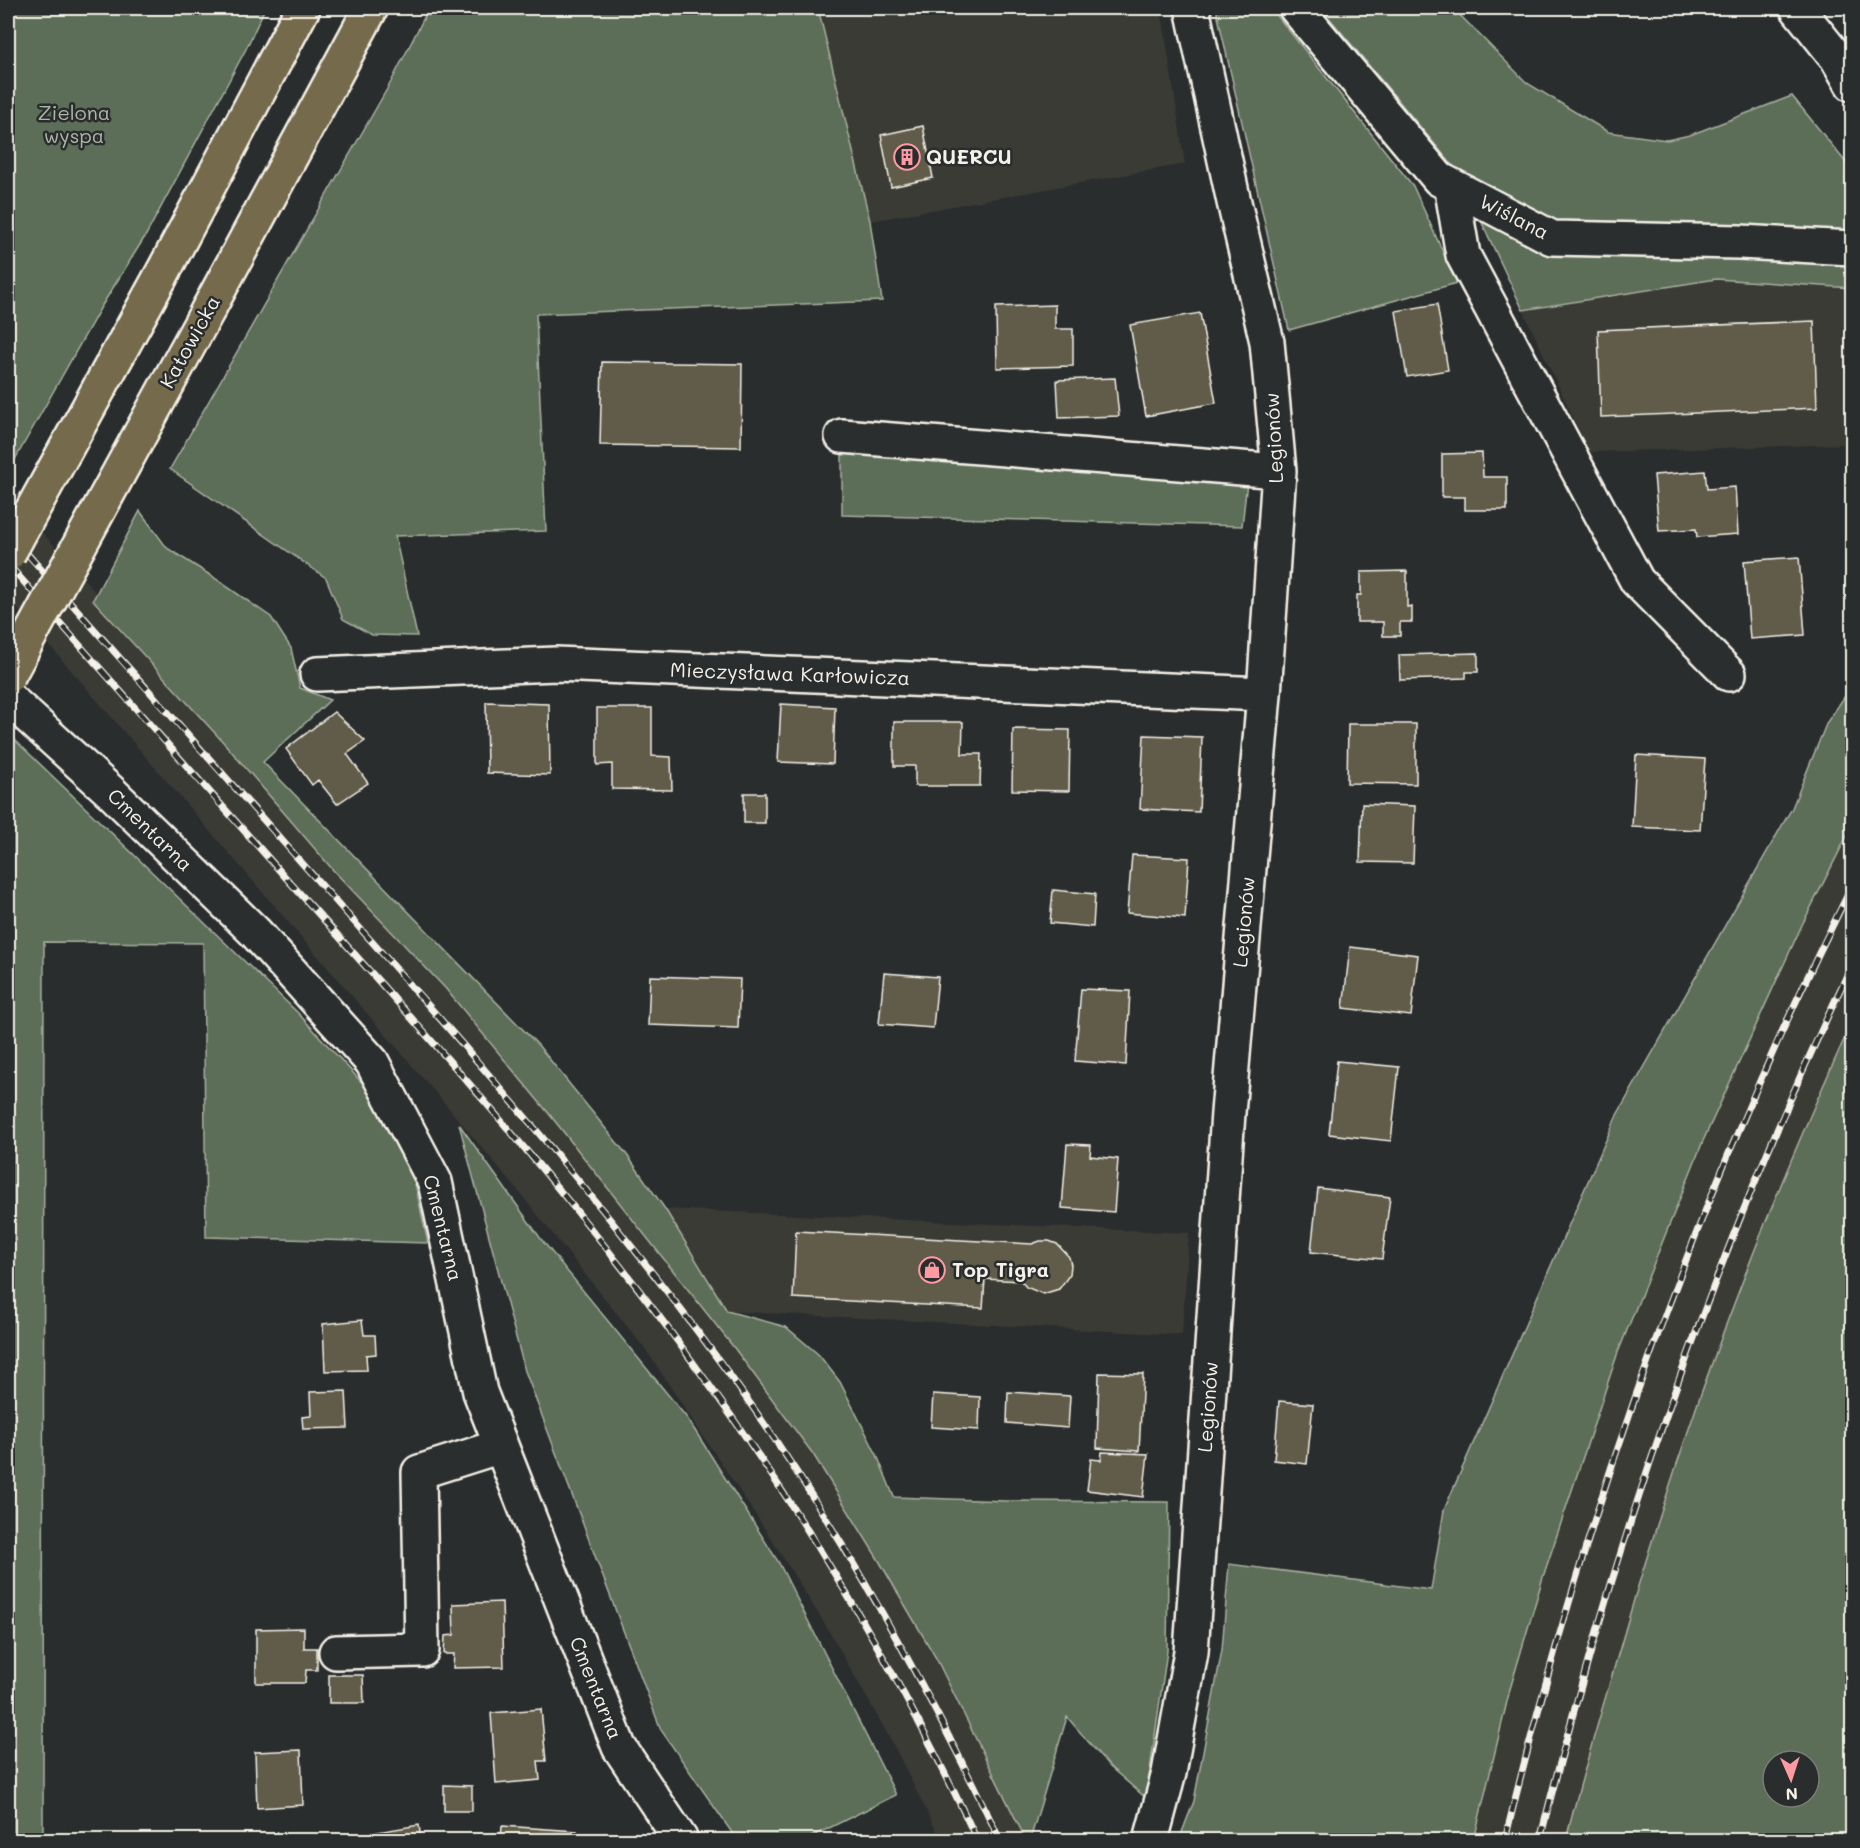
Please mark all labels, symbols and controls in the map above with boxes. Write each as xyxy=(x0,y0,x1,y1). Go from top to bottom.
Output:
park label: Zielona wyspa xyxy=(38,99,110,148)
building icon: QUERCU xyxy=(892,142,922,172)
place label: QUERCU xyxy=(926,143,1012,169)
street label: Wiślana xyxy=(1475,188,1554,245)
street label: Katowicka xyxy=(153,291,225,392)
street label: Legionów xyxy=(1258,392,1288,484)
street label: Mieczysława Karłowicza xyxy=(670,656,911,690)
street label: Cmentarna xyxy=(103,782,199,876)
street label: Legionów xyxy=(1226,875,1260,968)
street label: Cmentarna xyxy=(418,1172,470,1284)
shop icon: Top Tigra xyxy=(917,1255,947,1285)
place label: Top Tigra xyxy=(952,1256,1049,1282)
street label: Legionów xyxy=(1191,1361,1223,1453)
street label: Cmentarna xyxy=(565,1632,629,1743)
north arrow xyxy=(1761,1749,1821,1809)
text: N xyxy=(1785,1784,1798,1805)

